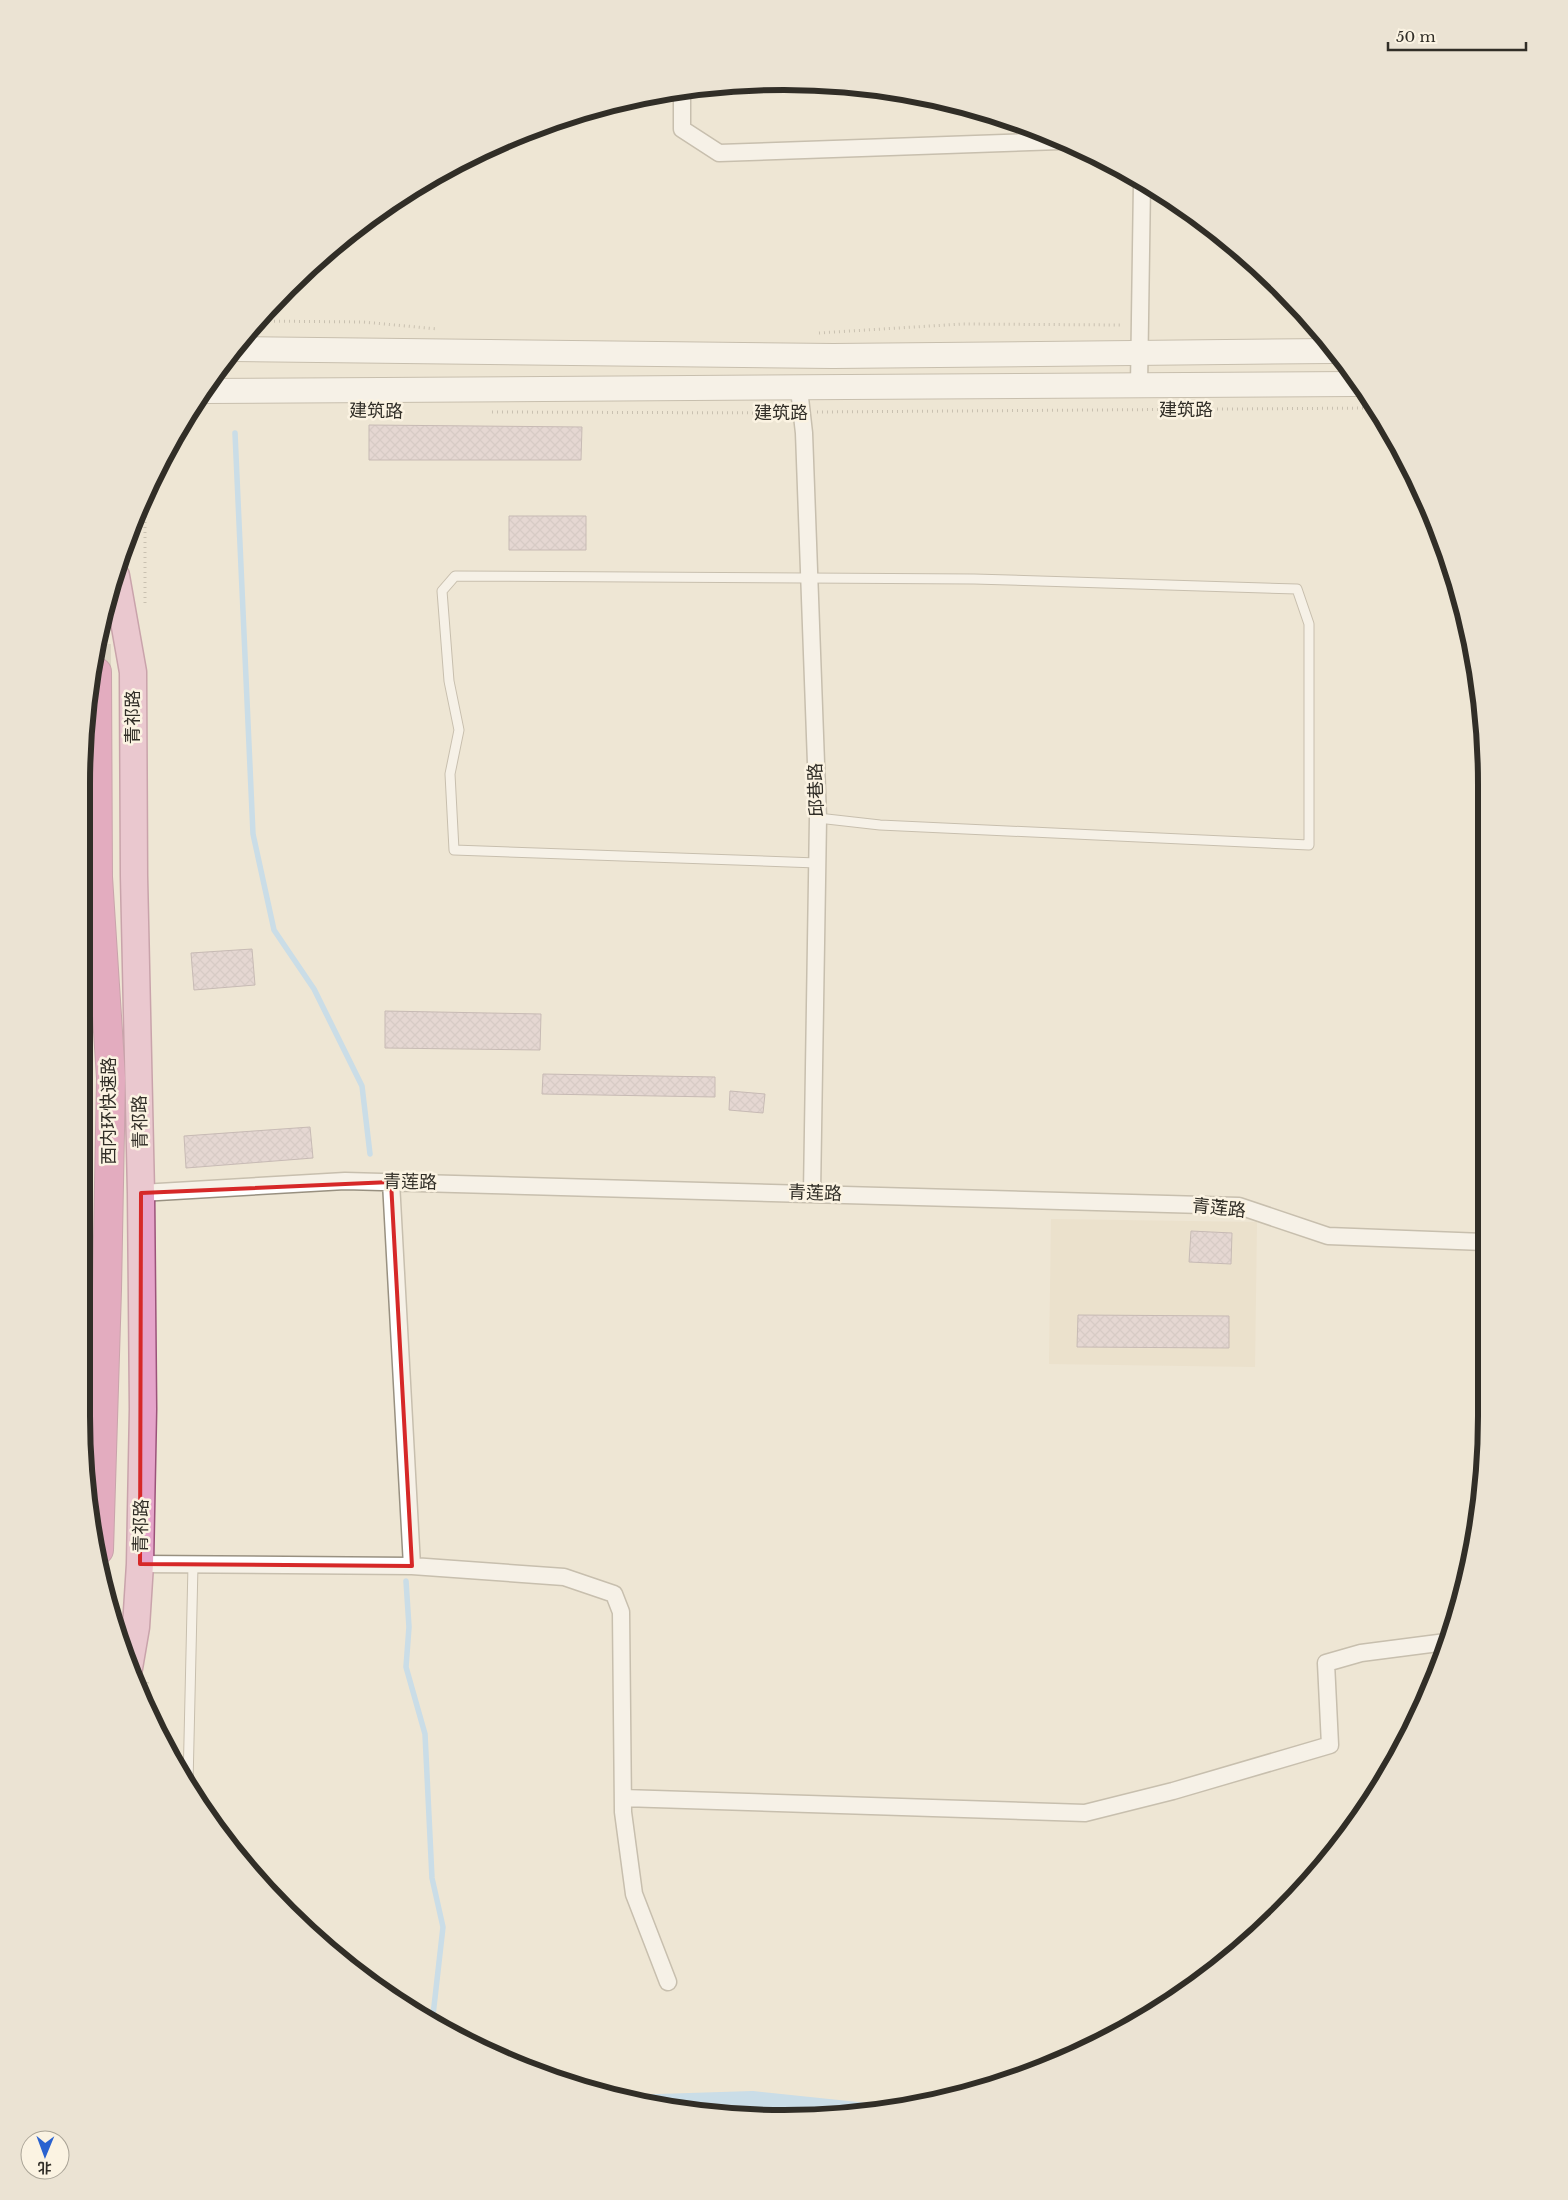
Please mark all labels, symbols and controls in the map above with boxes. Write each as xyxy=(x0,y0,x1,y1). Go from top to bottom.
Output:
scale bar xyxy=(1388,20,1526,52)
text: 50 m xyxy=(1396,27,1436,46)
street label: 建筑路 xyxy=(1159,399,1213,421)
street label: 建筑路 xyxy=(349,400,403,422)
street label: 建筑路 xyxy=(754,402,808,424)
street label: 青祁路 xyxy=(122,690,144,744)
street label: 邱巷路 xyxy=(804,763,828,817)
street label: 西内环快速路 xyxy=(98,1057,120,1165)
street label: 青祁路 xyxy=(129,1095,151,1149)
street label: 青莲路 xyxy=(383,1171,437,1193)
street label: 青莲路 xyxy=(788,1181,842,1205)
street label: 青莲路 xyxy=(1191,1194,1247,1222)
street label: 青祁路 xyxy=(130,1499,152,1553)
north arrow xyxy=(20,2130,70,2180)
text: 北 xyxy=(38,2159,52,2177)

